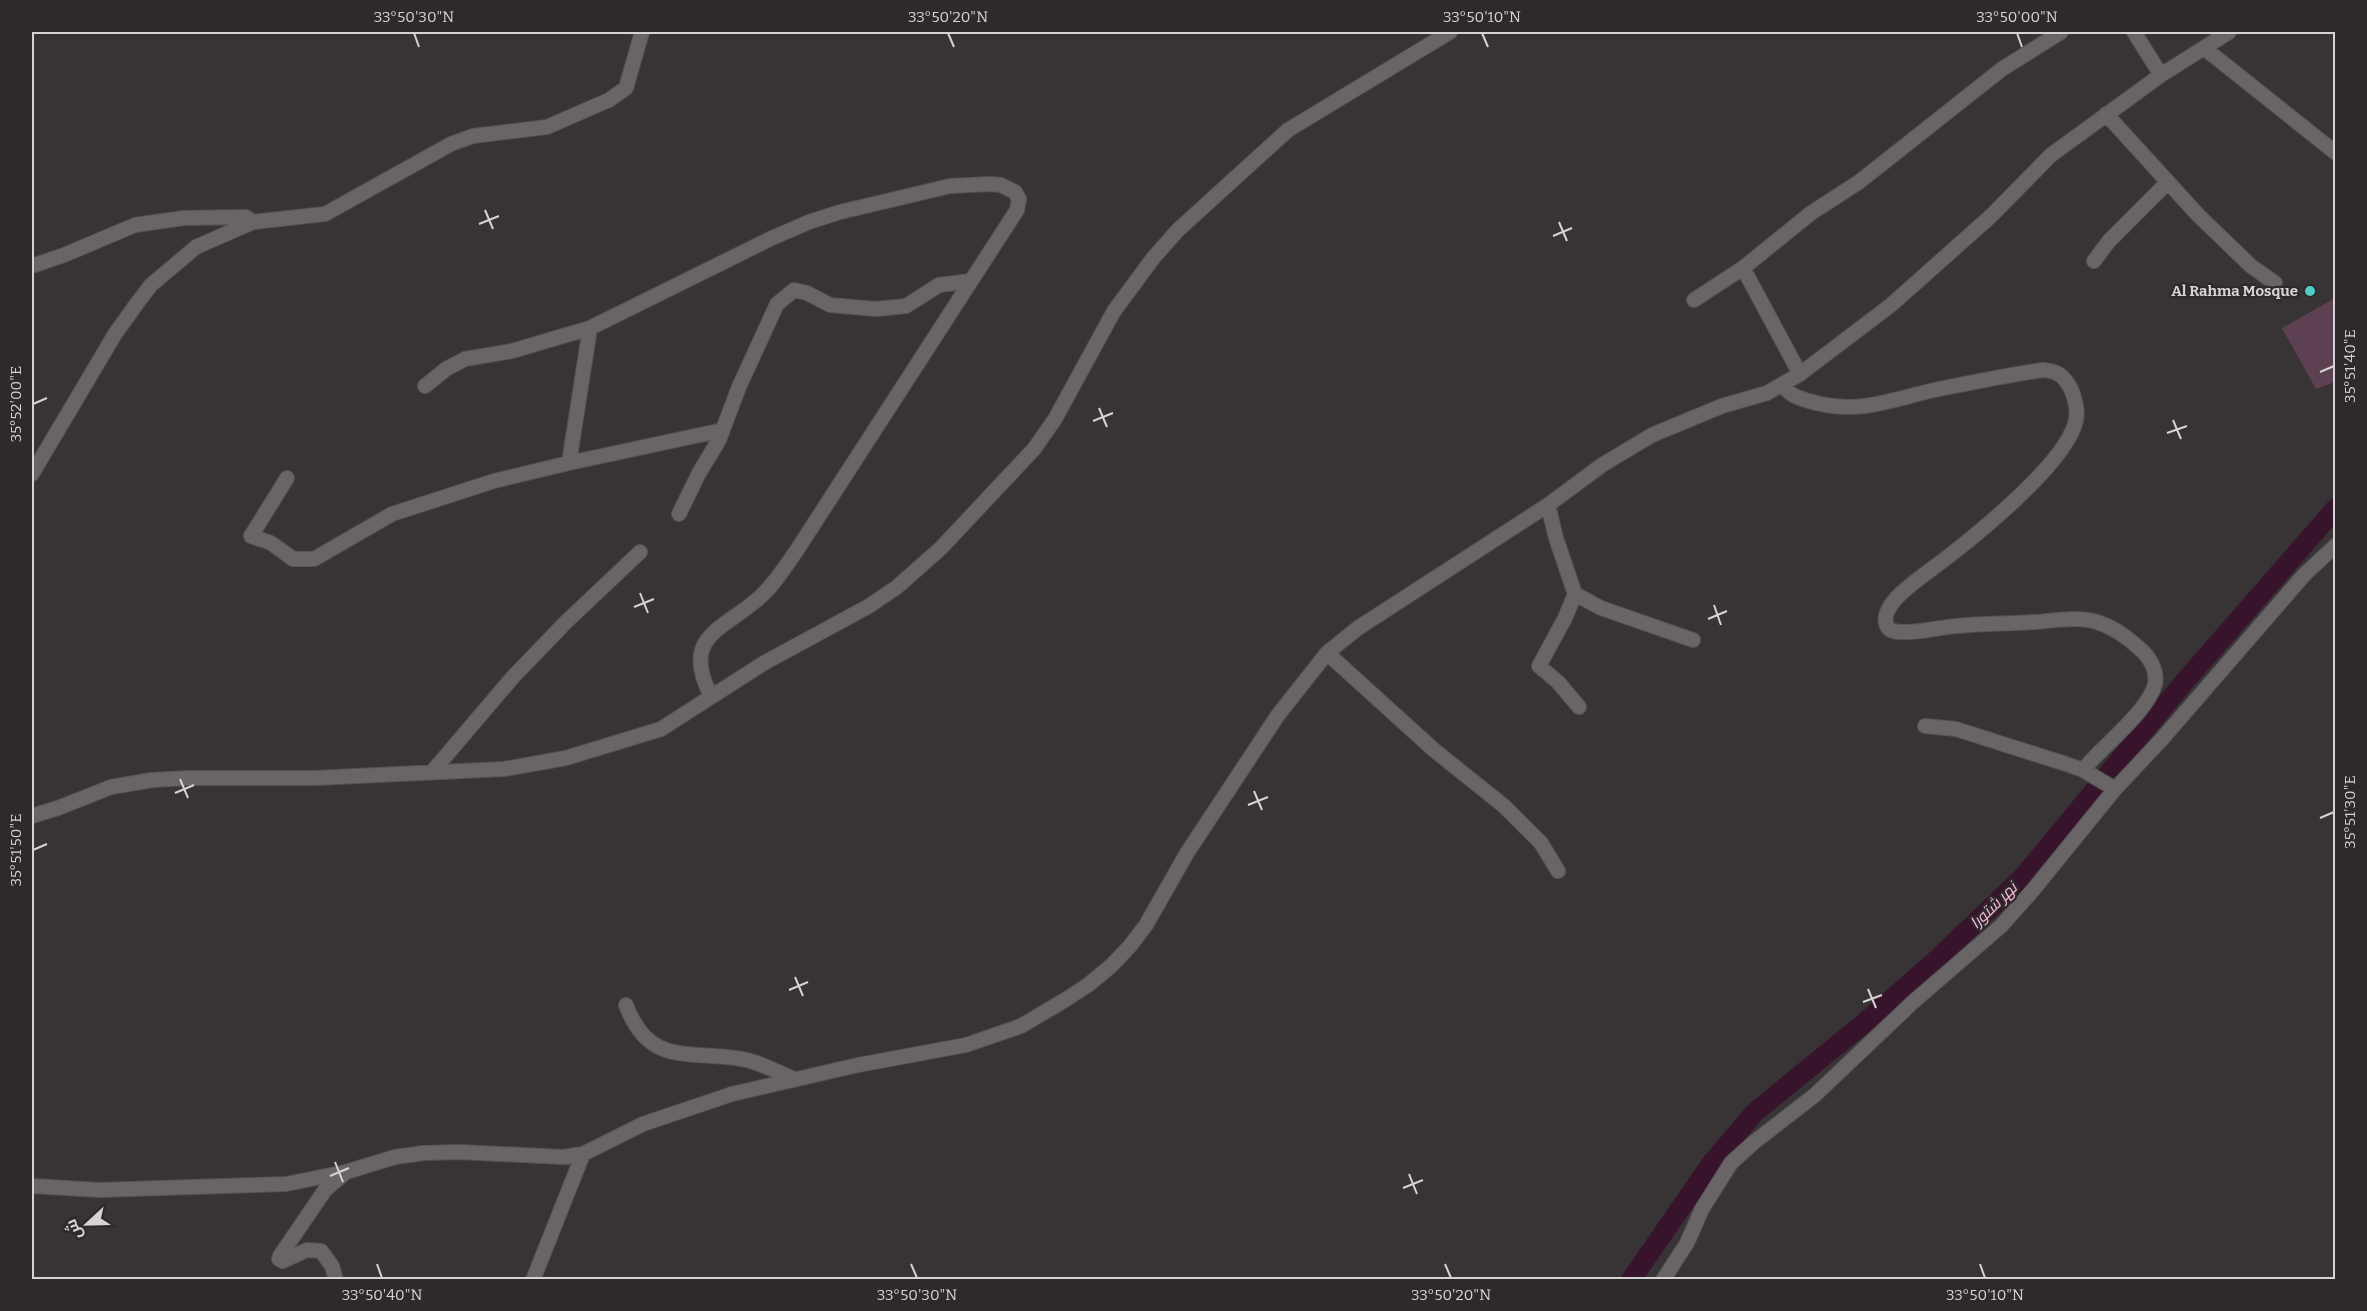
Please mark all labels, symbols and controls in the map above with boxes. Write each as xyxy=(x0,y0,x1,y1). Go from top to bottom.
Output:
text: 33°50'30"N xyxy=(374,8,454,26)
text: 33°50'20"N xyxy=(908,8,988,26)
text: 33°50'10"N xyxy=(1443,8,1521,26)
text: 33°50'00"N xyxy=(1976,8,2058,26)
place label: Al Rahma Mosque xyxy=(2171,282,2298,300)
marker: Al Rahma Mosque xyxy=(2303,284,2317,298)
text: 35°51'40"E xyxy=(2341,329,2359,403)
text: 35°52'00"E xyxy=(7,366,25,442)
text: 35°51'30"E xyxy=(2341,775,2359,849)
text: 35°51'50"E xyxy=(7,813,25,887)
water label: نهر شتورا xyxy=(1966,877,2022,932)
north arrow xyxy=(57,1194,117,1254)
text: ش xyxy=(61,1216,86,1243)
text: 33°50'40"N xyxy=(342,1286,422,1304)
text: 33°50'30"N xyxy=(877,1286,957,1304)
text: 33°50'20"N xyxy=(1411,1286,1491,1304)
text: 33°50'10"N xyxy=(1946,1286,2024,1304)

